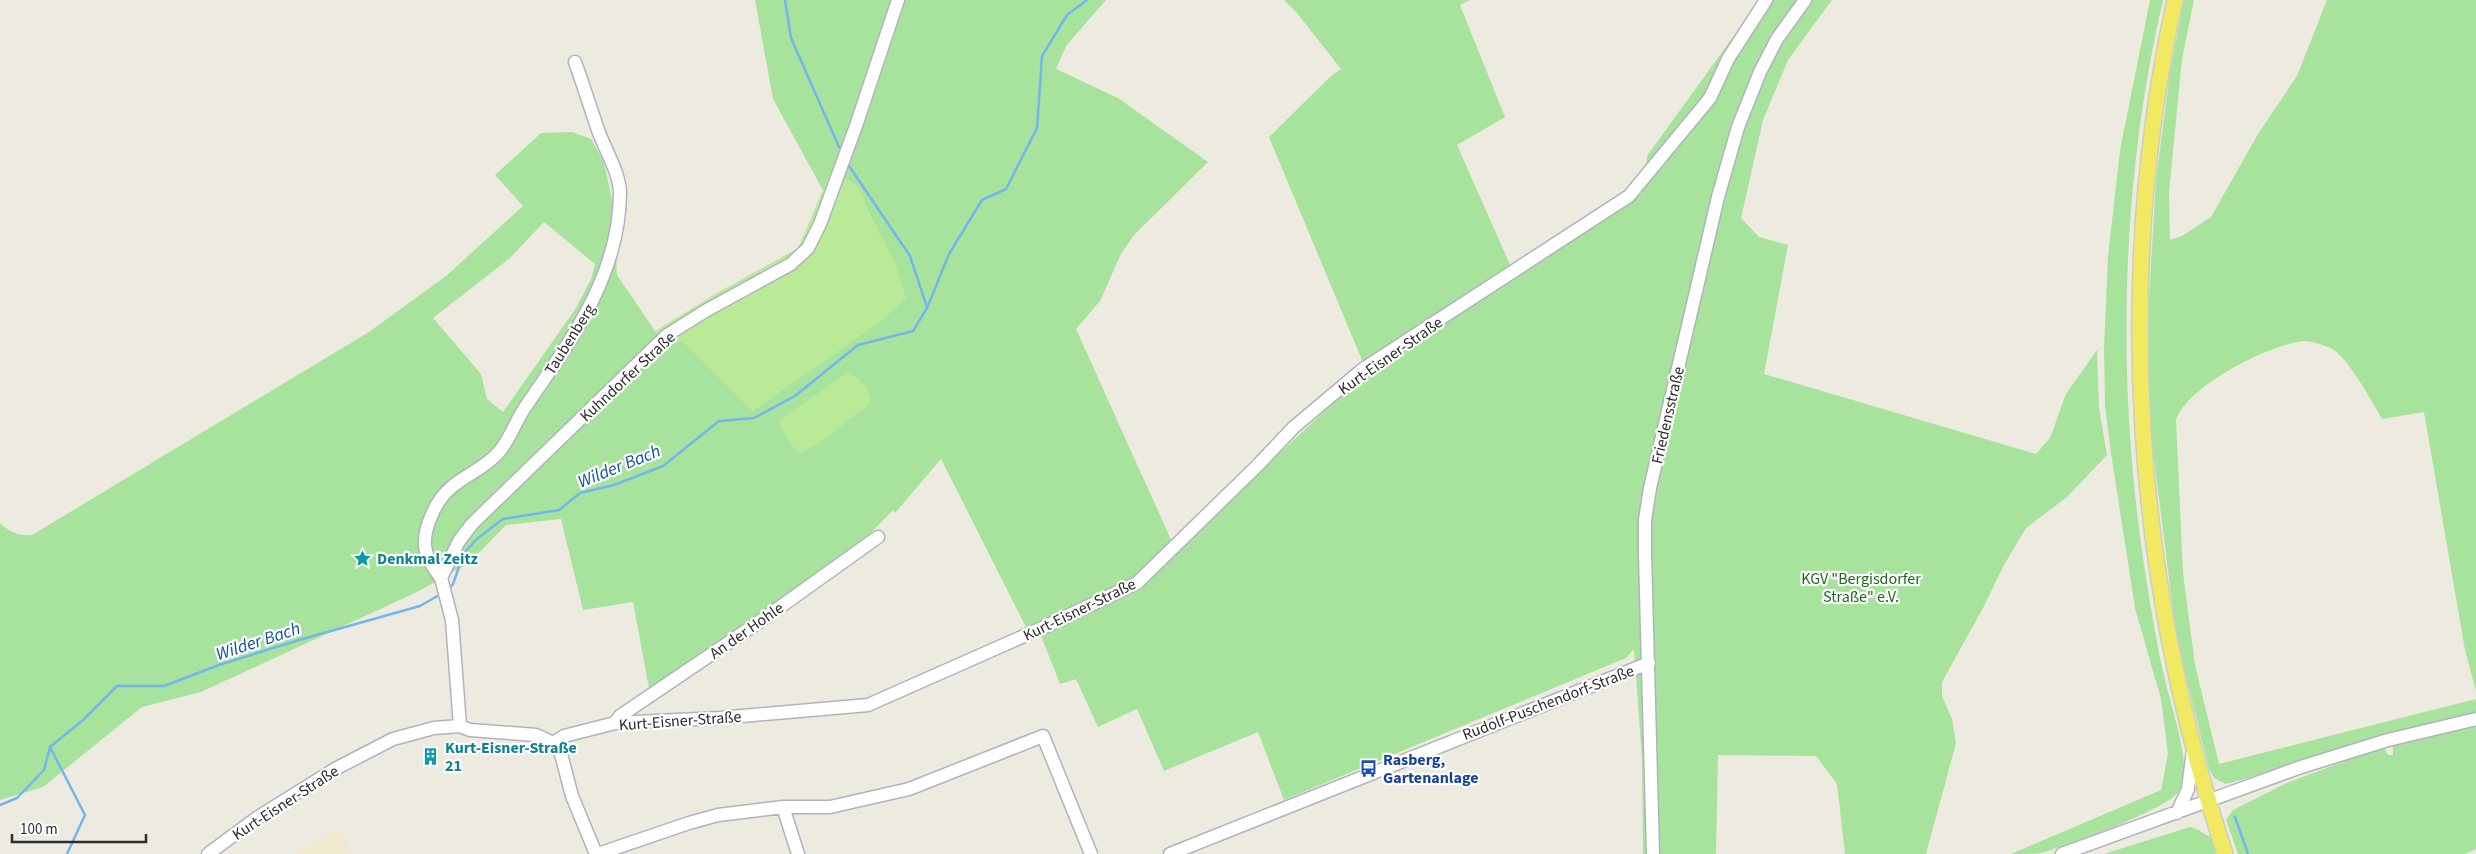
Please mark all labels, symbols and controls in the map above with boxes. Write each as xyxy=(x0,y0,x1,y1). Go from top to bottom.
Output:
street label: Taubenberg xyxy=(539,300,600,379)
street label: Kurt-Eisner-Straße xyxy=(1334,312,1447,400)
street label: Kuhndorfer Straße xyxy=(575,327,680,427)
street label: Friedensstraße xyxy=(1646,364,1690,466)
water label: Wilder Bach xyxy=(574,438,664,494)
place icon: Denkmal Zeitz xyxy=(353,548,373,568)
place label: Denkmal Zeitz xyxy=(377,548,478,570)
park label: KGV "Bergisdorfer Straße" e.V. xyxy=(1801,568,1921,608)
street label: Kurt-Eisner-Straße xyxy=(1019,573,1140,647)
street label: An der Hohle xyxy=(705,597,788,665)
water label: Wilder Bach xyxy=(213,616,304,667)
street label: Rudolf-Puschendorf-Straße xyxy=(1459,660,1637,746)
street label: Kurt-Eisner-Straße xyxy=(618,706,742,736)
place label: Kurt-Eisner-Straße 21 xyxy=(445,737,577,777)
building icon: Kurt-Eisner-Straße 21 xyxy=(421,746,441,766)
place label: Rasberg, Gartenanlage xyxy=(1383,749,1478,789)
bus stop icon: Rasberg, Gartenanlage xyxy=(1359,758,1379,778)
street label: Kurt-Eisner-Straße xyxy=(228,760,343,846)
scale bar xyxy=(12,812,146,844)
text: 100 m xyxy=(20,819,58,840)

